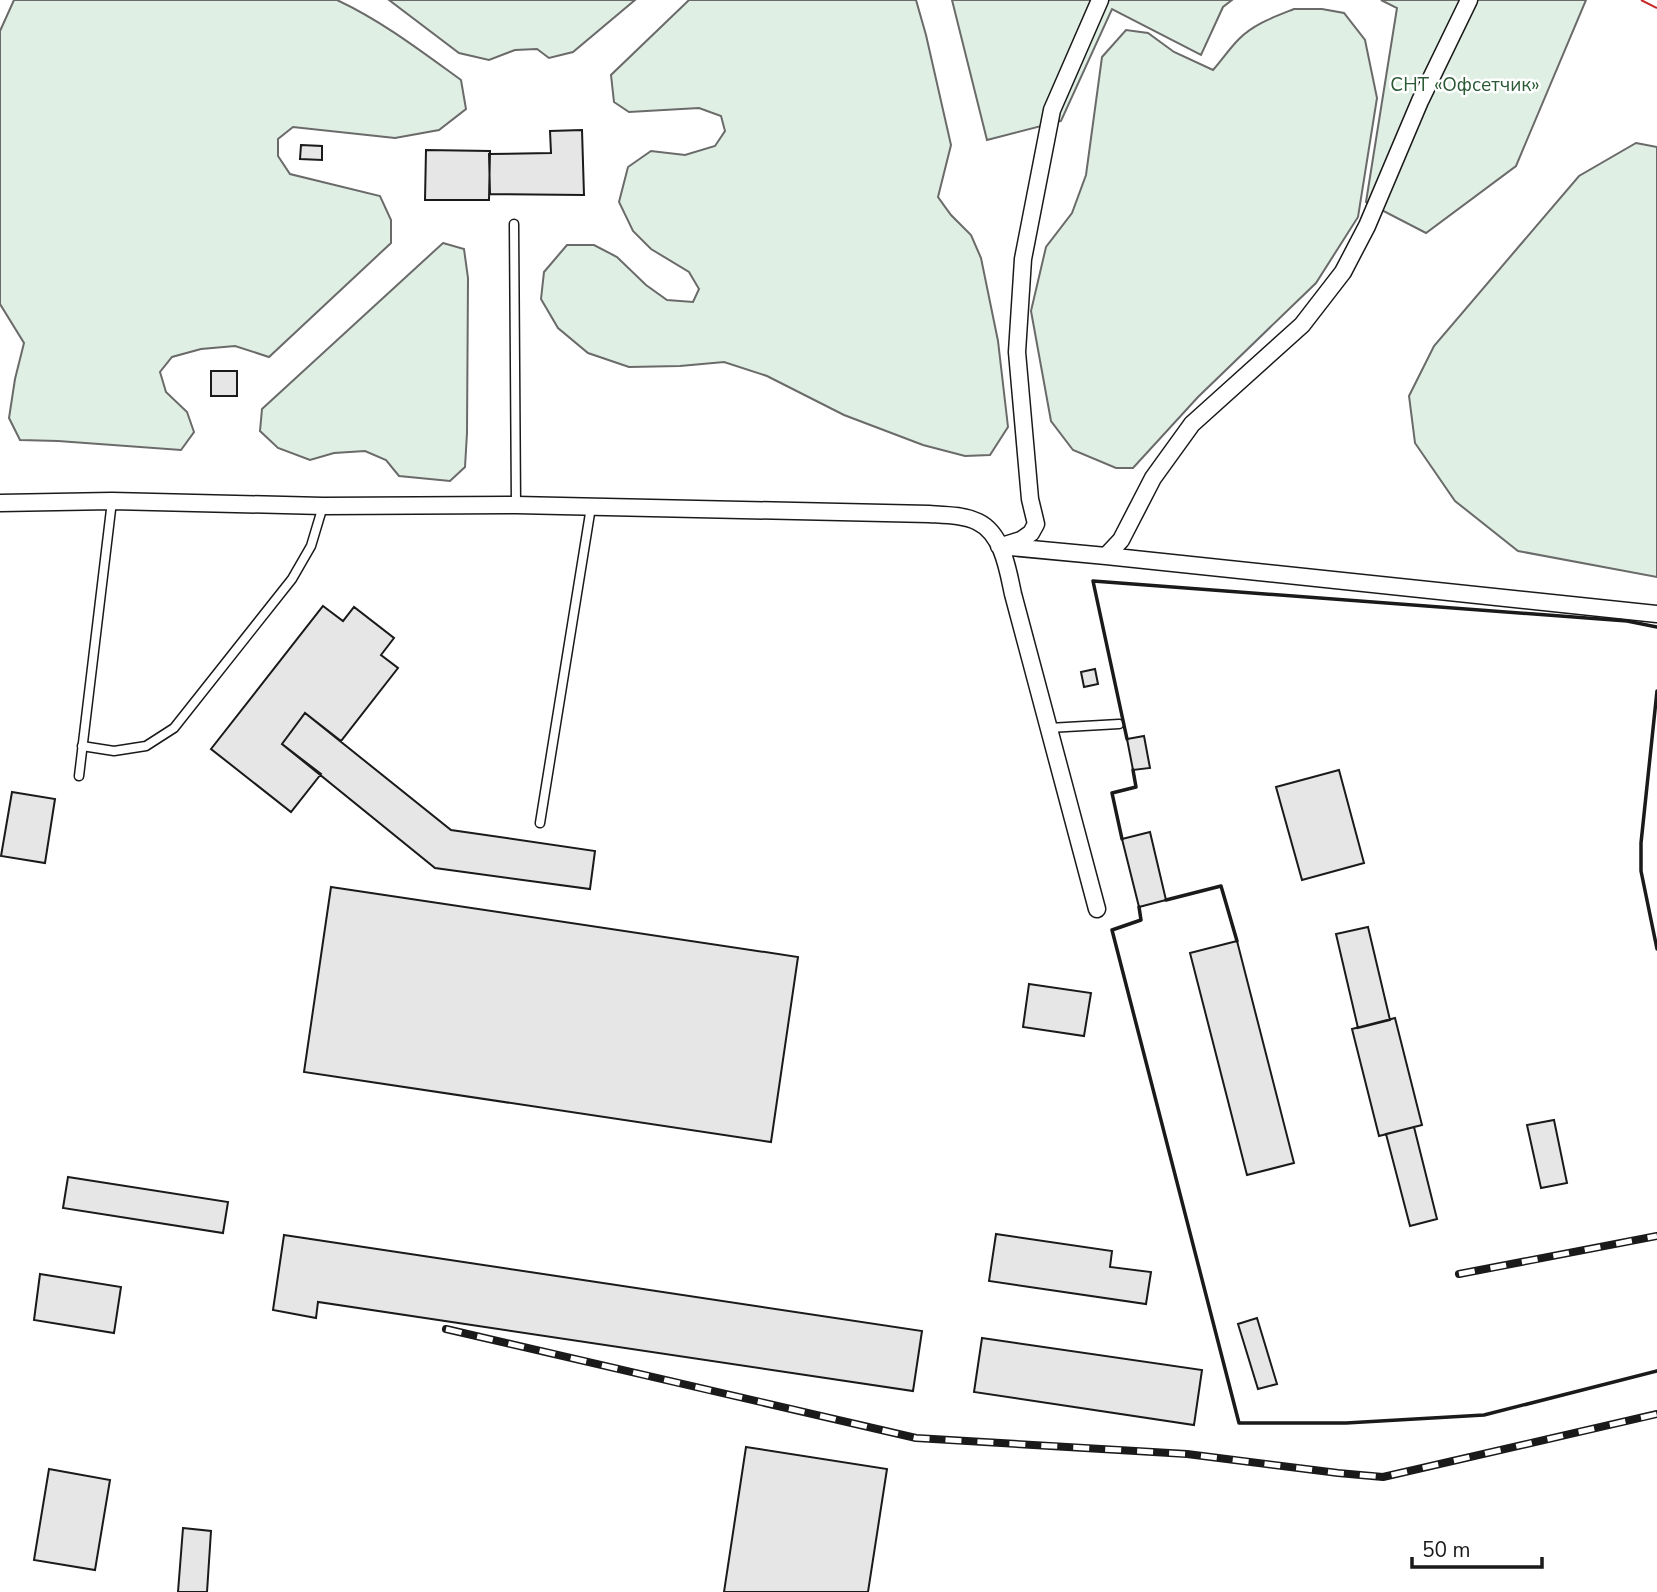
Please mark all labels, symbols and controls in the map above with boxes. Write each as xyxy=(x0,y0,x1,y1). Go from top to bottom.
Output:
park label: СНТ «Офсетчик» xyxy=(1390,72,1540,98)
scale bar xyxy=(1412,1526,1542,1570)
text: 50 m xyxy=(1422,1536,1471,1564)

